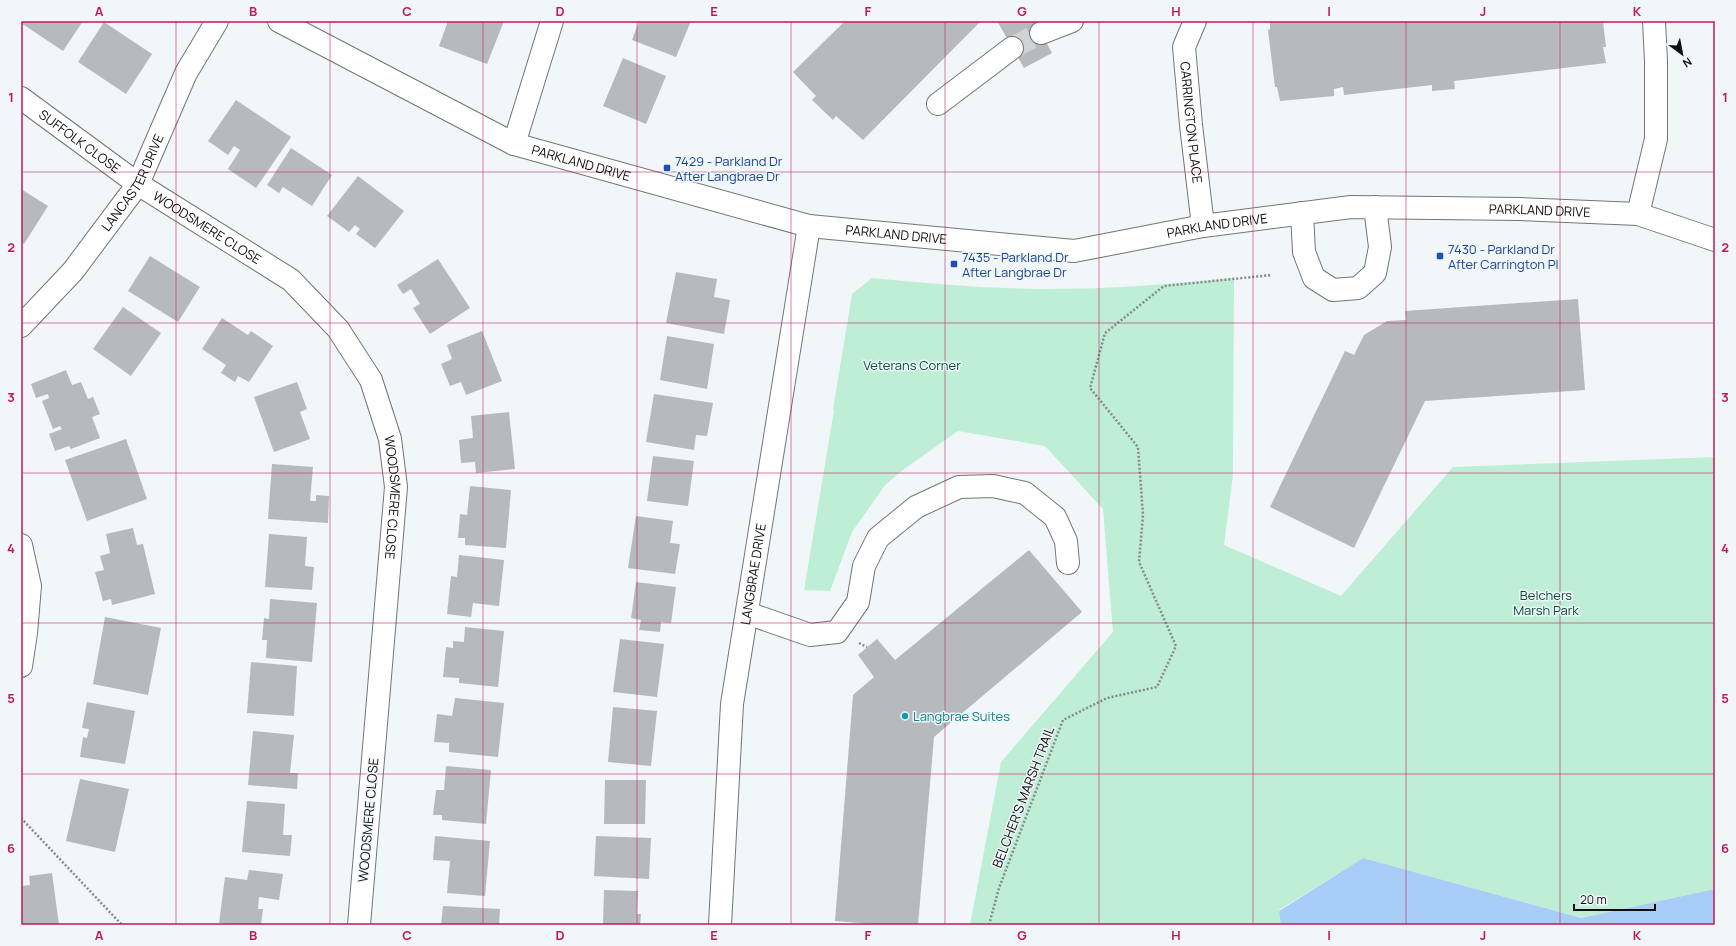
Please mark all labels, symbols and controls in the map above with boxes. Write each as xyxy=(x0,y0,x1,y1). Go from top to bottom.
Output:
text: A xyxy=(95,2,104,20)
text: B xyxy=(249,2,257,20)
text: C xyxy=(402,2,412,20)
text: D xyxy=(555,2,565,20)
text: E xyxy=(710,2,718,20)
text: F xyxy=(865,2,872,20)
text: G xyxy=(1017,2,1027,20)
text: H xyxy=(1171,2,1181,20)
text: I xyxy=(1327,2,1331,20)
text: J xyxy=(1480,2,1486,20)
text: K xyxy=(1633,2,1642,20)
north arrow xyxy=(1662,34,1702,74)
text: N xyxy=(1680,54,1695,71)
street label: CARRINGTON PLACE xyxy=(1176,61,1207,184)
text: 1 xyxy=(8,88,14,106)
text: 1 xyxy=(1722,88,1728,106)
street label: SUFFOLK CLOSE xyxy=(35,105,124,177)
street label: LANCASTER DRIVE xyxy=(97,131,168,235)
street label: PARKLAND DRIVE xyxy=(530,140,633,185)
place label: 7429 - Parkland Dr After Langbrae Dr xyxy=(675,152,783,185)
marker: 7429 - Parkland Dr After Langbrae Dr xyxy=(662,163,672,173)
street label: WOODSMERE CLOSE xyxy=(150,187,265,268)
street label: PARKLAND DRIVE xyxy=(1489,200,1591,221)
street label: PARKLAND DRIVE xyxy=(1165,209,1269,242)
street label: PARKLAND DRIVE xyxy=(845,220,948,248)
text: 2 xyxy=(7,238,15,256)
text: 2 xyxy=(1721,238,1729,256)
place label: 7430 - Parkland Dr After Carrington Pl xyxy=(1448,240,1559,273)
place label: 7435 - Parkland Dr After Langbrae Dr xyxy=(962,248,1069,281)
marker: 7430 - Parkland Dr After Carrington Pl xyxy=(1435,251,1445,261)
marker: 7435 - Parkland Dr After Langbrae Dr xyxy=(949,259,959,269)
park label: Veterans Corner xyxy=(863,356,961,374)
text: 3 xyxy=(7,388,15,406)
text: 3 xyxy=(1721,388,1729,406)
street label: WOODSMERE CLOSE xyxy=(381,434,405,560)
street label: LANGBRAE DRIVE xyxy=(736,522,770,626)
text: 4 xyxy=(7,539,15,557)
text: 4 xyxy=(1721,539,1729,557)
park label: Belchers Marsh Park xyxy=(1513,586,1579,619)
text: 5 xyxy=(7,689,15,707)
text: 5 xyxy=(1721,689,1729,707)
place label: Langbrae Suites xyxy=(913,707,1010,725)
marker: Langbrae Suites xyxy=(900,711,910,721)
street label: BELCHER'S MARSH TRAIL xyxy=(988,724,1058,870)
street label: WOODSMERE CLOSE xyxy=(354,757,382,883)
text: 6 xyxy=(7,839,15,857)
text: 6 xyxy=(1721,839,1729,857)
scale bar xyxy=(1574,886,1655,912)
text: 20 m xyxy=(1580,891,1607,908)
text: A xyxy=(95,926,104,944)
text: B xyxy=(249,926,257,944)
text: C xyxy=(402,926,412,944)
text: D xyxy=(555,926,565,944)
text: E xyxy=(710,926,718,944)
text: F xyxy=(865,926,872,944)
text: G xyxy=(1017,926,1027,944)
text: H xyxy=(1171,926,1181,944)
text: I xyxy=(1327,926,1331,944)
text: J xyxy=(1480,926,1486,944)
text: K xyxy=(1633,926,1642,944)

